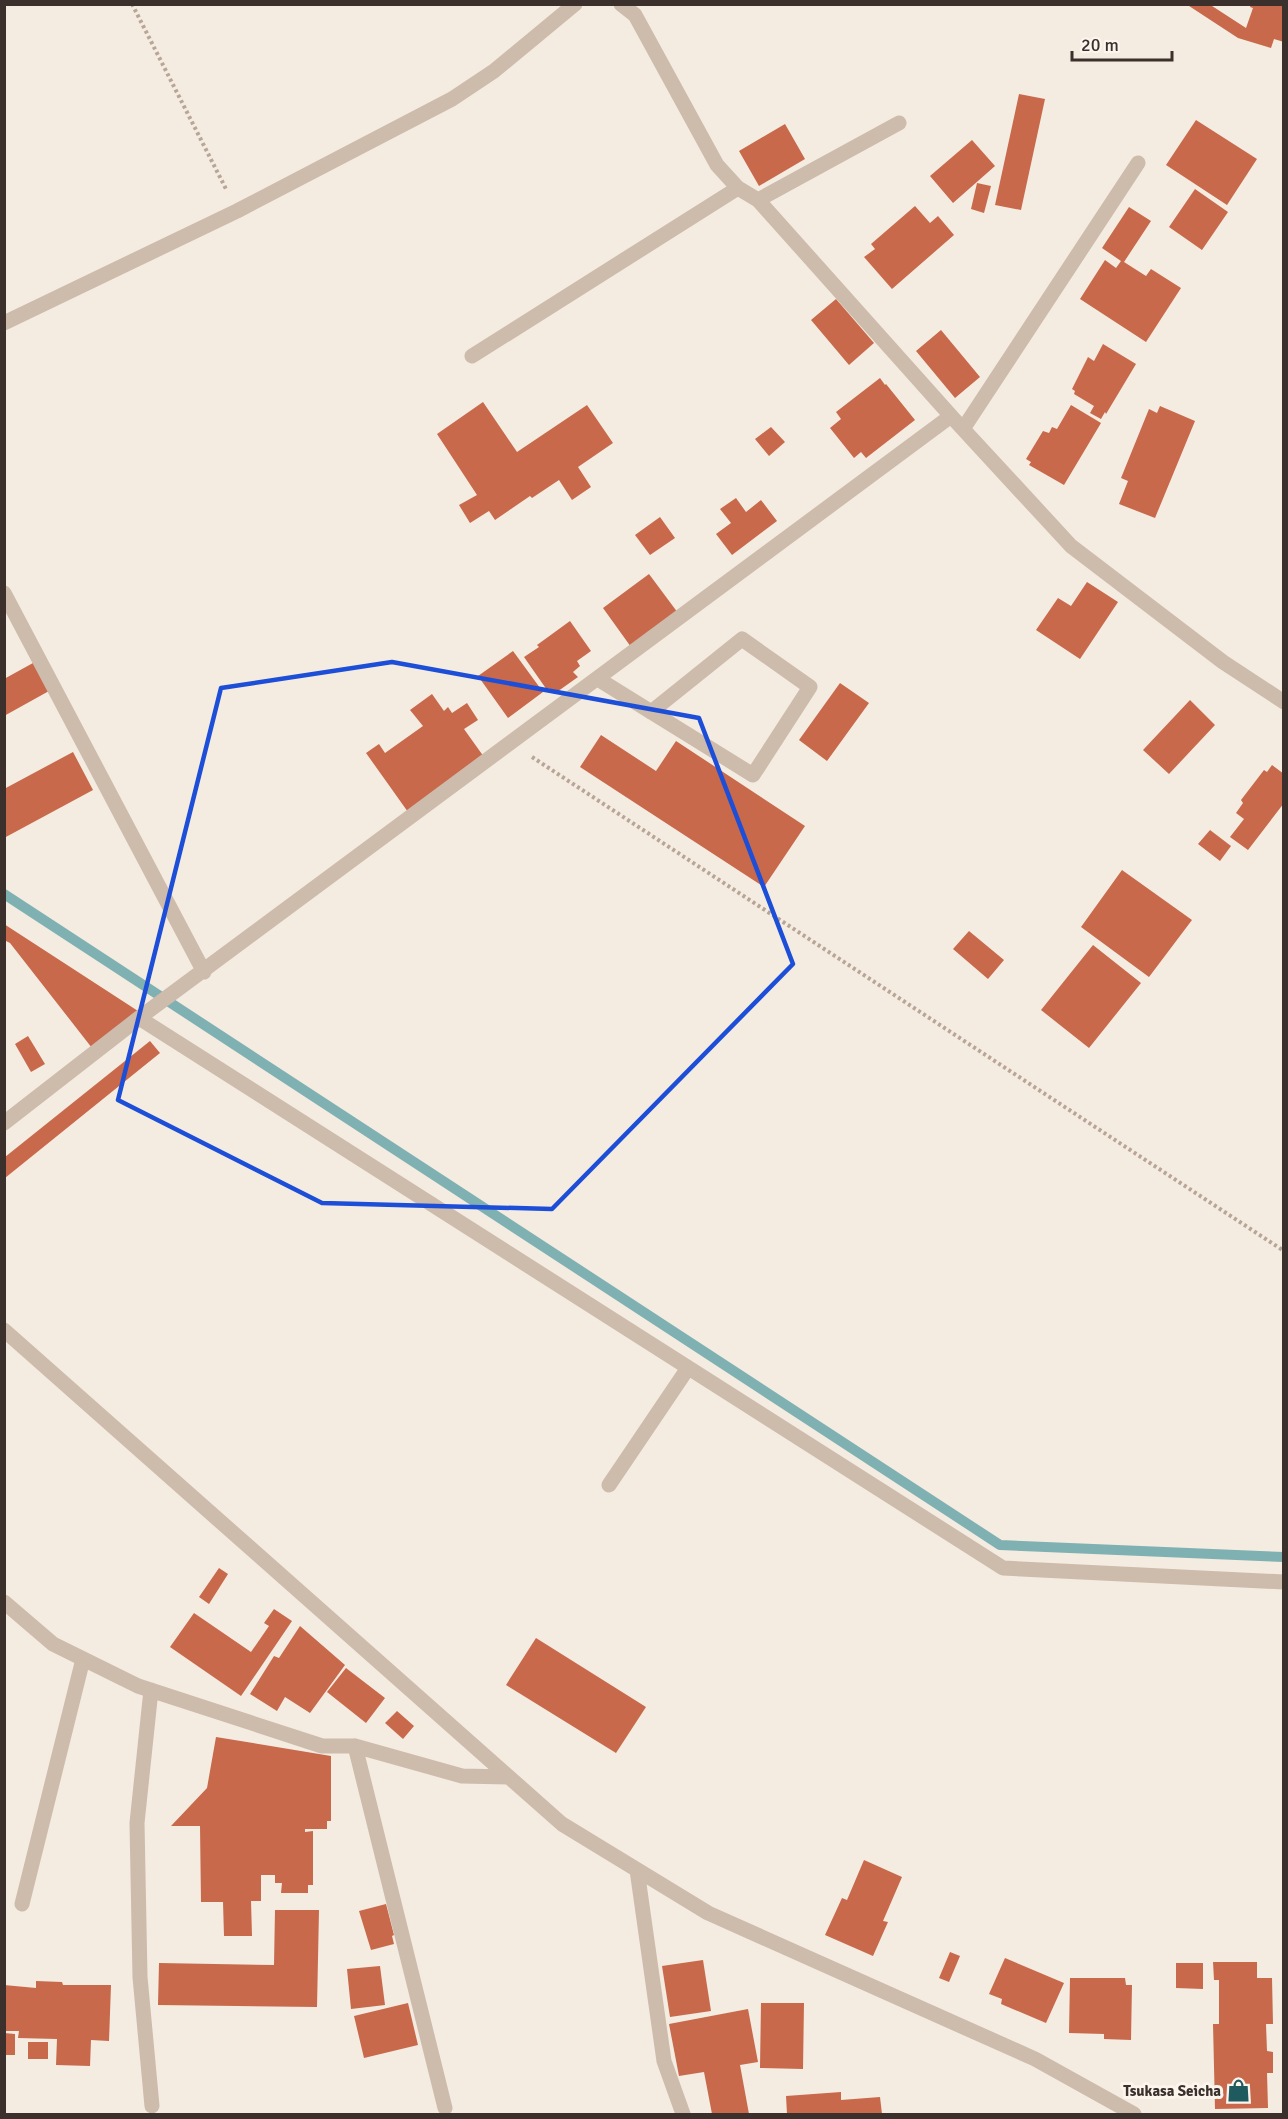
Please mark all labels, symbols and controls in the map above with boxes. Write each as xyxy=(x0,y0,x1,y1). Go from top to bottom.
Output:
scale bar xyxy=(1072,24,1172,62)
text: 20 m xyxy=(1081,34,1119,56)
shop icon: Tsukasa Seicha xyxy=(1226,2078,1252,2104)
place label: Tsukasa Seicha xyxy=(1123,2082,1221,2100)

